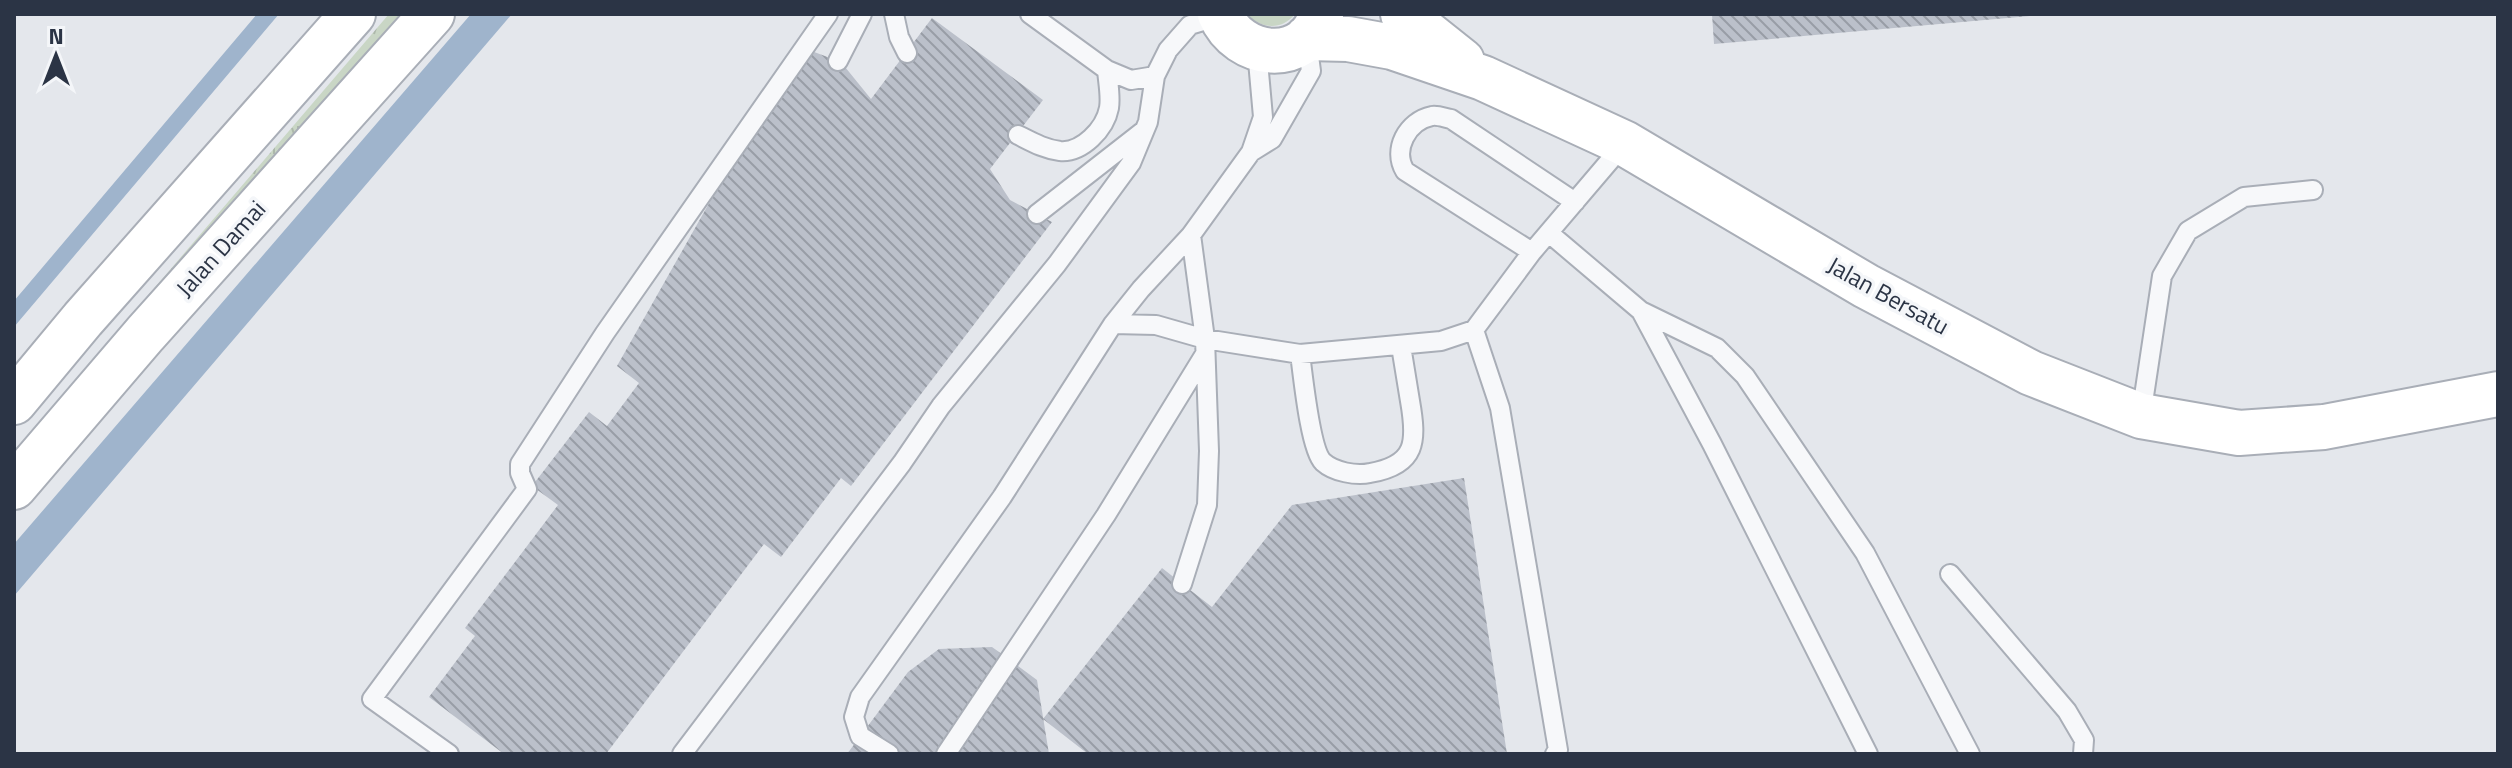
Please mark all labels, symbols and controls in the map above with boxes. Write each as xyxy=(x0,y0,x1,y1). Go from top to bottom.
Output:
north arrow xyxy=(16,16,96,96)
text: N xyxy=(48,19,64,53)
street label: Jalan Damai xyxy=(167,192,274,305)
street label: Jalan Bersatu xyxy=(1821,247,1956,343)

